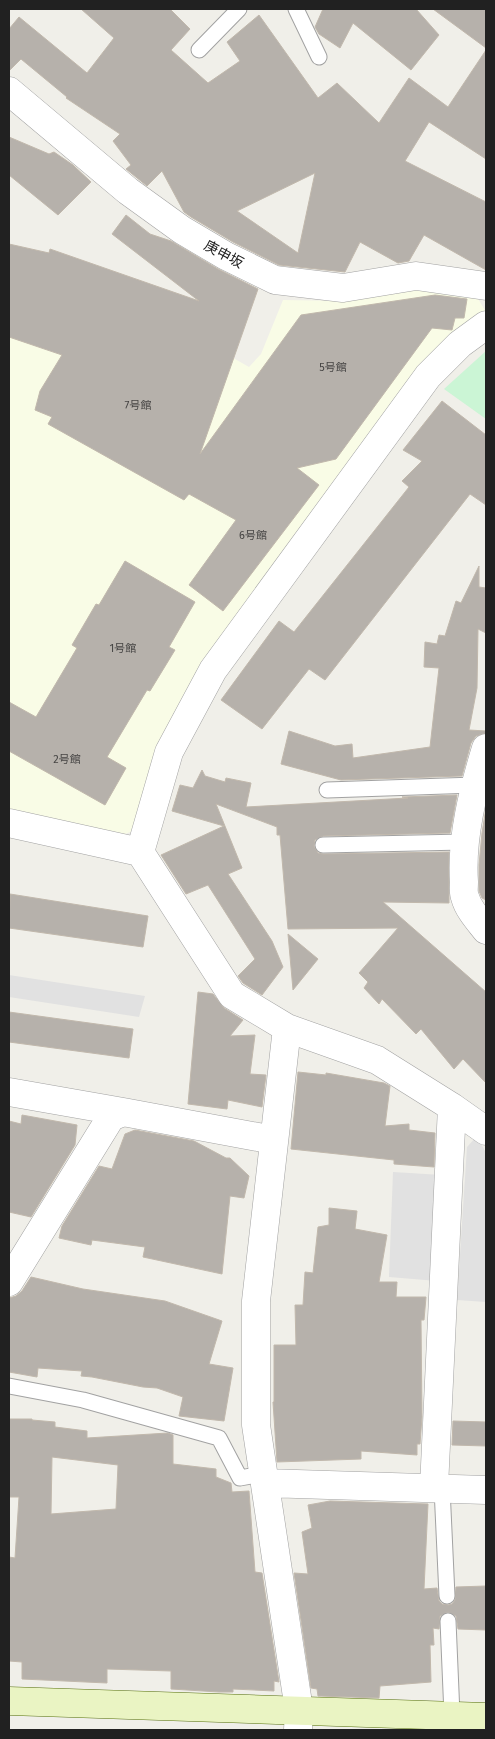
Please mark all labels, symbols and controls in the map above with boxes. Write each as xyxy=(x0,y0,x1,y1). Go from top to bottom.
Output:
street label: 庚申坂 xyxy=(201,237,246,272)
house number: 5号館 xyxy=(319,361,347,374)
house number: 7号館 xyxy=(125,399,151,412)
house number: 6号館 xyxy=(239,529,267,542)
house number: 1号館 xyxy=(110,642,136,655)
house number: 2号館 xyxy=(53,753,81,766)

